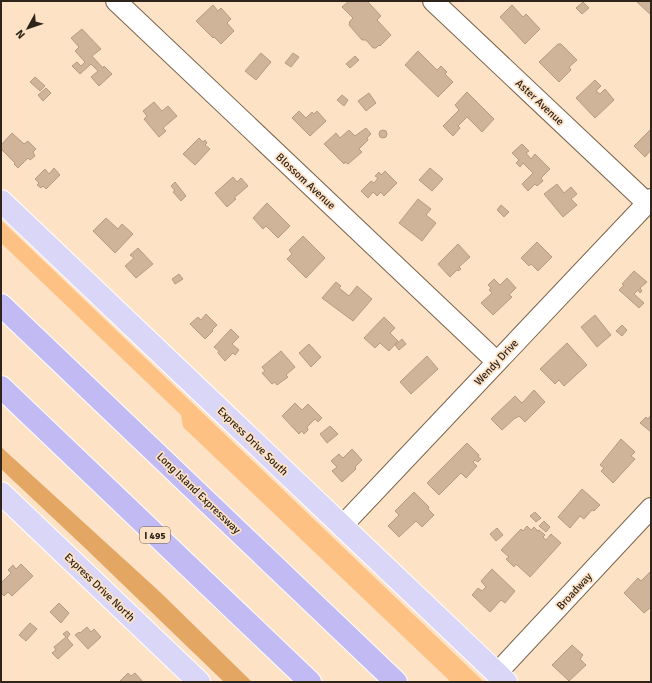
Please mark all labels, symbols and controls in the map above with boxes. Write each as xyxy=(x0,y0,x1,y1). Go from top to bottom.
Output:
north arrow xyxy=(8,8,48,48)
text: N xyxy=(13,27,28,41)
street label: Aster Avenue xyxy=(513,77,567,128)
street label: Blossom Avenue xyxy=(273,151,338,212)
street label: Wendy Drive xyxy=(472,337,521,388)
street label: Express Drive South xyxy=(215,404,291,478)
street label: Long Island Expressway xyxy=(154,450,244,537)
road number: I 495 xyxy=(140,527,170,543)
street label: Express Drive North xyxy=(62,550,138,624)
street label: Broadway xyxy=(554,570,595,613)

